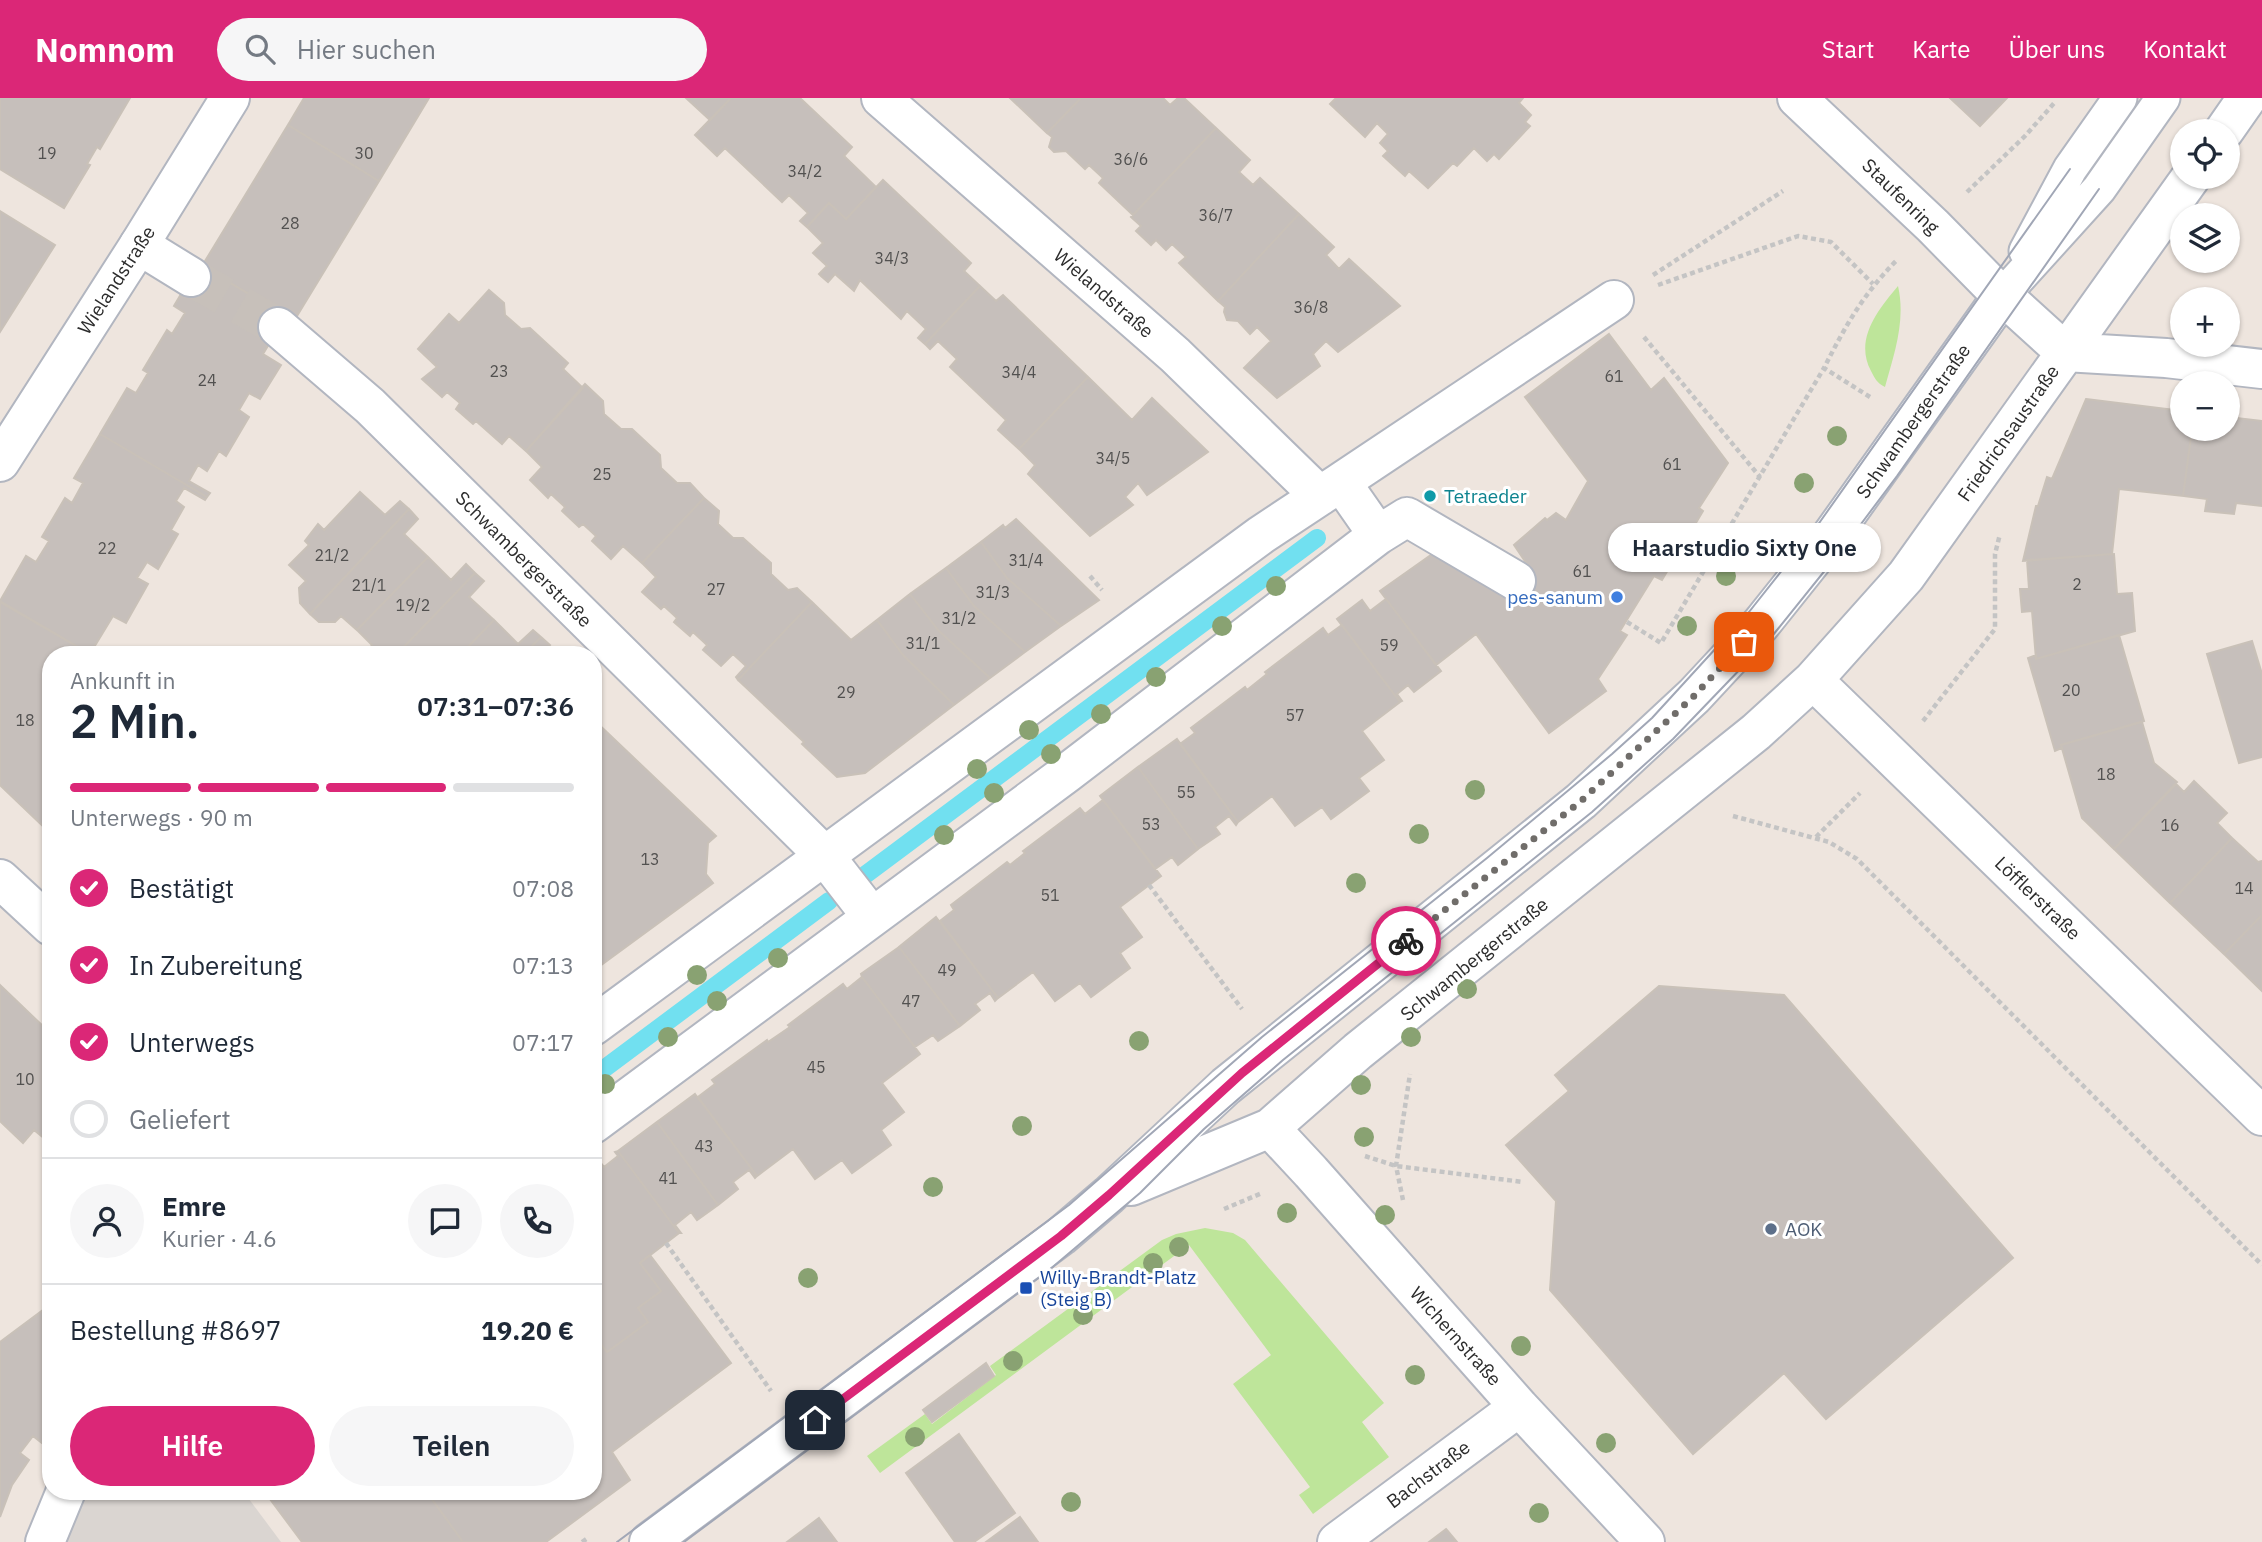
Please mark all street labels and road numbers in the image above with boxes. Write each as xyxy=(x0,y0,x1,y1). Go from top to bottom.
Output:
street label: Staufenring xyxy=(1857,153,1945,239)
street label: Wielandstraße xyxy=(72,221,160,339)
street label: Wielandstraße xyxy=(1049,243,1159,343)
street label: Schwambergerstraße xyxy=(1851,339,1975,503)
street label: Friedrichsaustraße xyxy=(1952,360,2064,506)
street label: Schwambergerstraße xyxy=(451,486,597,632)
street label: Löfflerstraße xyxy=(1990,851,2086,945)
street label: Schwambergerstraße xyxy=(1395,892,1553,1026)
street label: Wichernstraße xyxy=(1405,1281,1507,1391)
street label: Bachstraße xyxy=(1382,1435,1474,1513)

